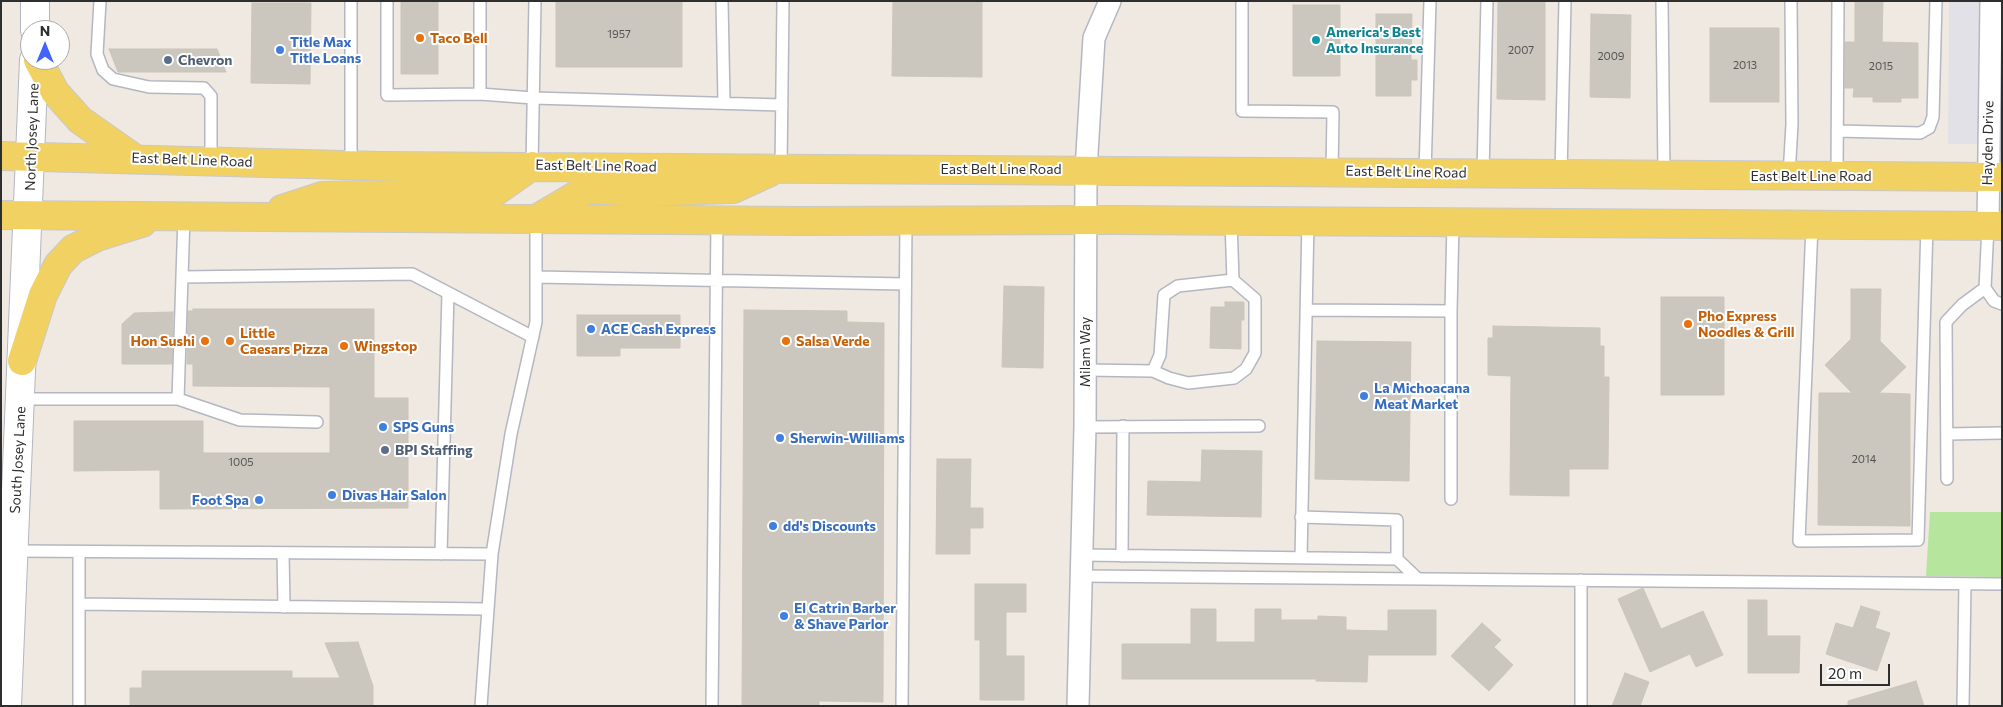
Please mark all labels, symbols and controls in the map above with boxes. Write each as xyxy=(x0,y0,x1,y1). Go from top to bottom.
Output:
north arrow xyxy=(20,20,70,70)
text: N xyxy=(40,22,50,39)
place label: America's Best Auto Insurance xyxy=(1326,24,1423,56)
house number: 1957 xyxy=(607,27,631,41)
place label: Taco Bell xyxy=(430,30,488,46)
marker: Taco Bell xyxy=(414,32,426,44)
place label: Title Max Title Loans xyxy=(290,34,361,66)
marker: America's Best Auto Insurance xyxy=(1310,34,1322,46)
house number: 2007 xyxy=(1508,43,1534,57)
marker: Title Max Title Loans xyxy=(274,44,286,56)
house number: 2009 xyxy=(1597,49,1625,63)
place label: Chevron xyxy=(178,52,232,68)
marker: Chevron xyxy=(162,54,174,66)
house number: 2013 xyxy=(1733,58,1757,72)
house number: 2015 xyxy=(1869,59,1893,73)
street label: North Josey Lane xyxy=(22,83,42,191)
street label: Hayden Drive xyxy=(1979,101,1997,185)
street label: East Belt Line Road xyxy=(131,149,253,171)
street label: East Belt Line Road xyxy=(535,157,657,175)
street label: East Belt Line Road xyxy=(940,161,1062,177)
street label: East Belt Line Road xyxy=(1345,163,1467,181)
street label: East Belt Line Road xyxy=(1750,168,1872,184)
place label: Pho Express Noodles & Grill xyxy=(1698,308,1795,341)
street label: Milam Way xyxy=(1077,317,1093,387)
marker: Pho Express Noodles & Grill xyxy=(1682,318,1694,330)
place label: ACE Cash Express xyxy=(601,321,716,337)
marker: ACE Cash Express xyxy=(585,323,597,335)
place label: Little Caesars Pizza xyxy=(240,325,328,358)
place label: Hon Sushi xyxy=(130,333,195,349)
place label: Salsa Verde xyxy=(796,333,870,349)
marker: Hon Sushi xyxy=(199,335,211,347)
marker: Little Caesars Pizza xyxy=(224,335,236,347)
marker: Salsa Verde xyxy=(780,335,792,347)
place label: Wingstop xyxy=(354,338,417,354)
marker: Wingstop xyxy=(338,340,350,352)
place label: La Michoacana Meat Market xyxy=(1374,380,1470,412)
marker: La Michoacana Meat Market xyxy=(1358,390,1370,402)
street label: South Josey Lane xyxy=(7,406,29,514)
place label: SPS Guns xyxy=(393,419,454,435)
marker: SPS Guns xyxy=(377,421,389,433)
place label: Sherwin-Williams xyxy=(790,430,905,446)
marker: Sherwin-Williams xyxy=(774,432,786,444)
place label: BPI Staffing xyxy=(395,442,473,458)
marker: BPI Staffing xyxy=(379,444,391,456)
house number: 2014 xyxy=(1852,452,1876,466)
house number: 1005 xyxy=(228,455,254,469)
place label: Divas Hair Salon xyxy=(342,487,446,503)
marker: Divas Hair Salon xyxy=(326,489,338,501)
place label: Foot Spa xyxy=(192,492,249,508)
marker: Foot Spa xyxy=(253,494,265,506)
place label: dd's Discounts xyxy=(783,518,876,534)
marker: dd's Discounts xyxy=(767,520,779,532)
place label: El Catrin Barber & Shave Parlor xyxy=(794,600,896,632)
marker: El Catrin Barber & Shave Parlor xyxy=(778,610,790,622)
scale bar xyxy=(1823,654,1893,686)
text: 20 m xyxy=(1828,664,1862,682)

